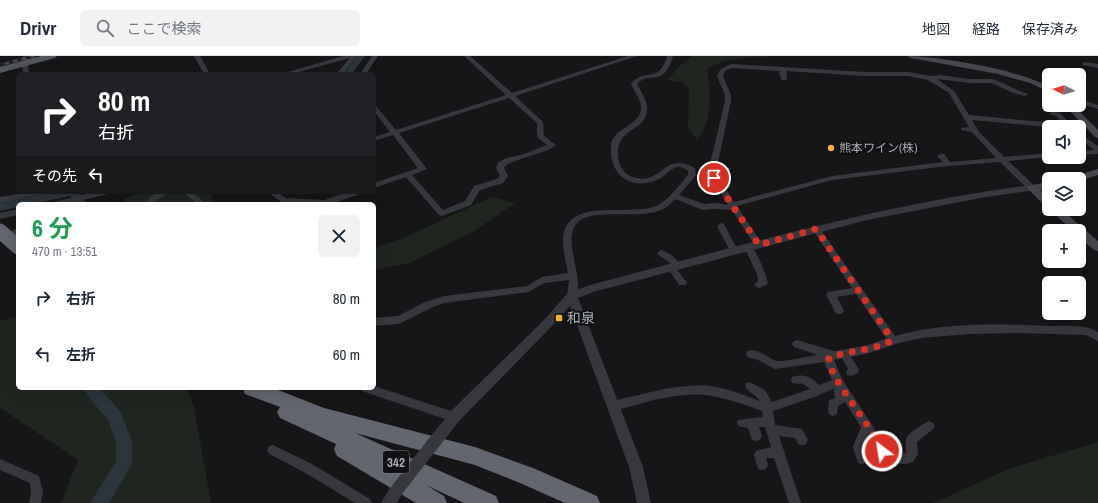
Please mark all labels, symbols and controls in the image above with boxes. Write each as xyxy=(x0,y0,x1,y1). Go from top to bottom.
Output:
search box xyxy=(80,10,360,46)
text: Drivr xyxy=(20,15,56,41)
icon: search xyxy=(94,17,116,39)
text: ここで検索 xyxy=(126,18,201,39)
text: 地図 xyxy=(922,20,950,38)
text: 経路 xyxy=(972,20,1000,38)
text: 保存済み xyxy=(1022,20,1078,38)
north arrow xyxy=(1042,68,1086,112)
map controls xyxy=(1042,68,1086,320)
text: 80 m xyxy=(98,82,150,120)
icon: right xyxy=(32,88,84,140)
text: 右折 xyxy=(98,120,134,145)
button: sound xyxy=(1042,120,1086,164)
place label: 熊本ワイン(株) xyxy=(839,140,918,156)
marker: 熊本ワイン(株) xyxy=(826,143,836,153)
pin xyxy=(697,161,731,195)
icon: left xyxy=(85,164,107,186)
text: その先 xyxy=(32,165,77,186)
icon: arrive xyxy=(703,167,725,189)
button: layers xyxy=(1042,172,1086,216)
text: 6 分 xyxy=(32,212,72,244)
button: close xyxy=(318,215,360,257)
button: + xyxy=(1042,224,1086,268)
text: 470 m · 13:51 xyxy=(32,243,97,260)
button: − xyxy=(1042,276,1086,320)
icon: right xyxy=(32,287,54,309)
text: 右折 xyxy=(66,288,96,309)
text: 80 m xyxy=(333,288,360,309)
place label: 和泉 xyxy=(567,309,595,327)
marker: 和泉 xyxy=(554,313,564,323)
icon: left xyxy=(32,343,54,365)
text: 左折 xyxy=(66,344,96,365)
text: 60 m xyxy=(333,344,360,365)
position arrow xyxy=(861,430,903,472)
road number: 342 xyxy=(383,451,409,473)

